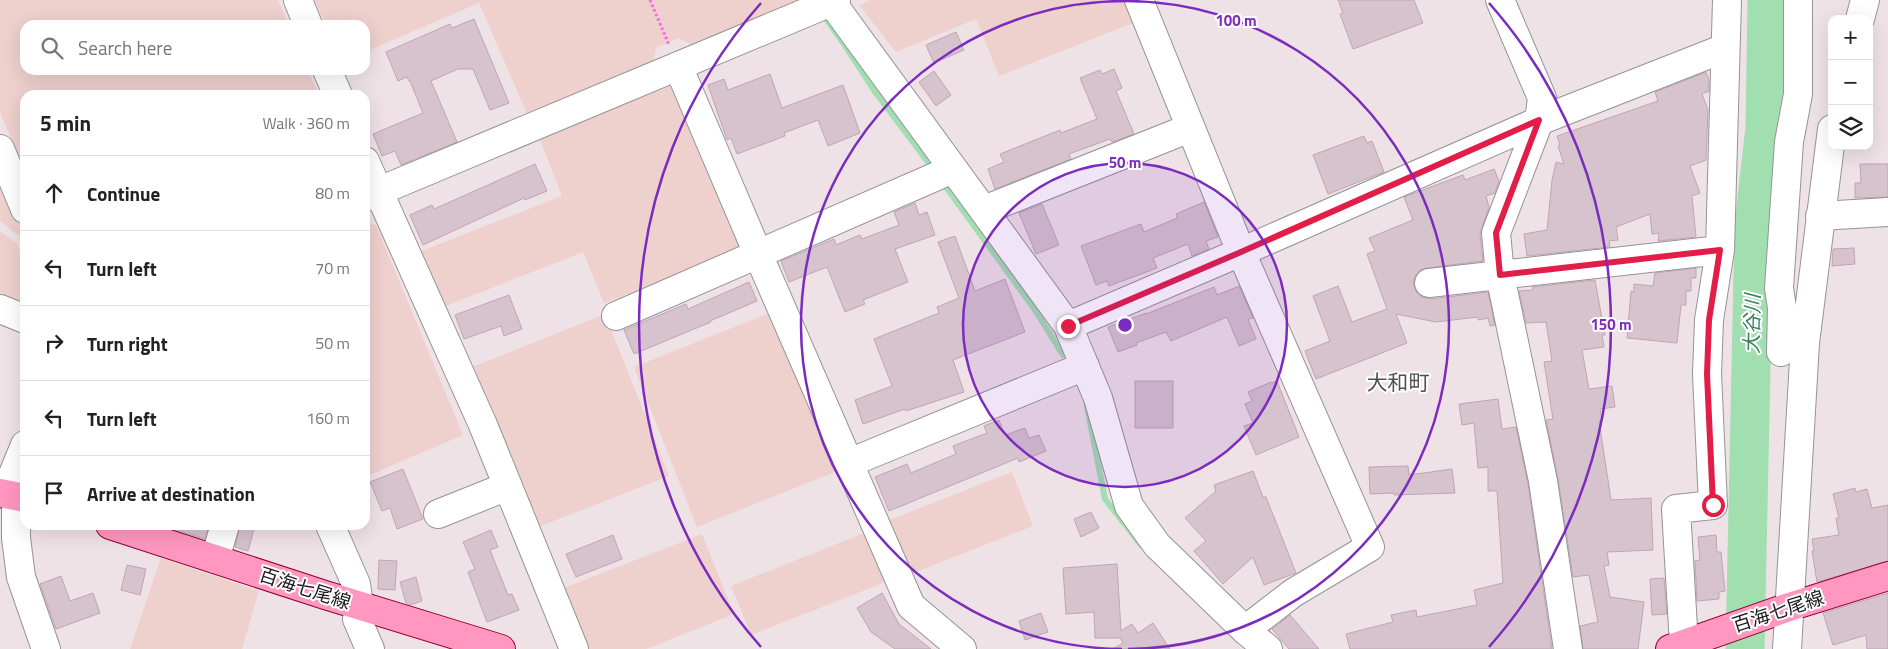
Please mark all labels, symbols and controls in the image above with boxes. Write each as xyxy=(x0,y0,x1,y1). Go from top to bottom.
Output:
text: 100 m xyxy=(1215,9,1257,32)
map controls xyxy=(1828,15,1873,150)
button: + xyxy=(1828,15,1873,60)
search box xyxy=(20,20,370,75)
text: Search here xyxy=(78,33,172,62)
icon: search xyxy=(38,34,66,62)
button: − xyxy=(1828,60,1873,105)
button: layers xyxy=(1828,105,1873,150)
text: 5 min xyxy=(40,107,91,139)
text: Walk · 360 m xyxy=(262,111,350,135)
text: 50 m xyxy=(1109,151,1141,174)
icon: ahead xyxy=(40,179,68,207)
text: Continue xyxy=(87,179,160,208)
text: 80 m xyxy=(315,181,350,205)
icon: left xyxy=(40,254,68,282)
text: Turn left xyxy=(87,254,157,283)
text: 70 m xyxy=(315,256,350,280)
water label: 大谷川 xyxy=(1735,292,1768,354)
text: 150 m xyxy=(1590,313,1632,336)
route end xyxy=(1057,315,1080,338)
centre of rings xyxy=(1116,316,1134,334)
icon: right xyxy=(40,329,68,357)
text: Turn right xyxy=(87,329,168,358)
text: 50 m xyxy=(315,331,350,355)
district label: 大和町 xyxy=(1367,366,1430,398)
icon: left xyxy=(40,404,68,432)
text: Turn left xyxy=(87,404,157,433)
text: 160 m xyxy=(306,406,350,430)
icon: arrive xyxy=(40,479,68,507)
text: Arrive at destination xyxy=(87,479,255,508)
route start xyxy=(1702,494,1725,517)
street label: 百海七尾線 xyxy=(255,559,355,616)
street label: 百海七尾線 xyxy=(1728,582,1828,639)

